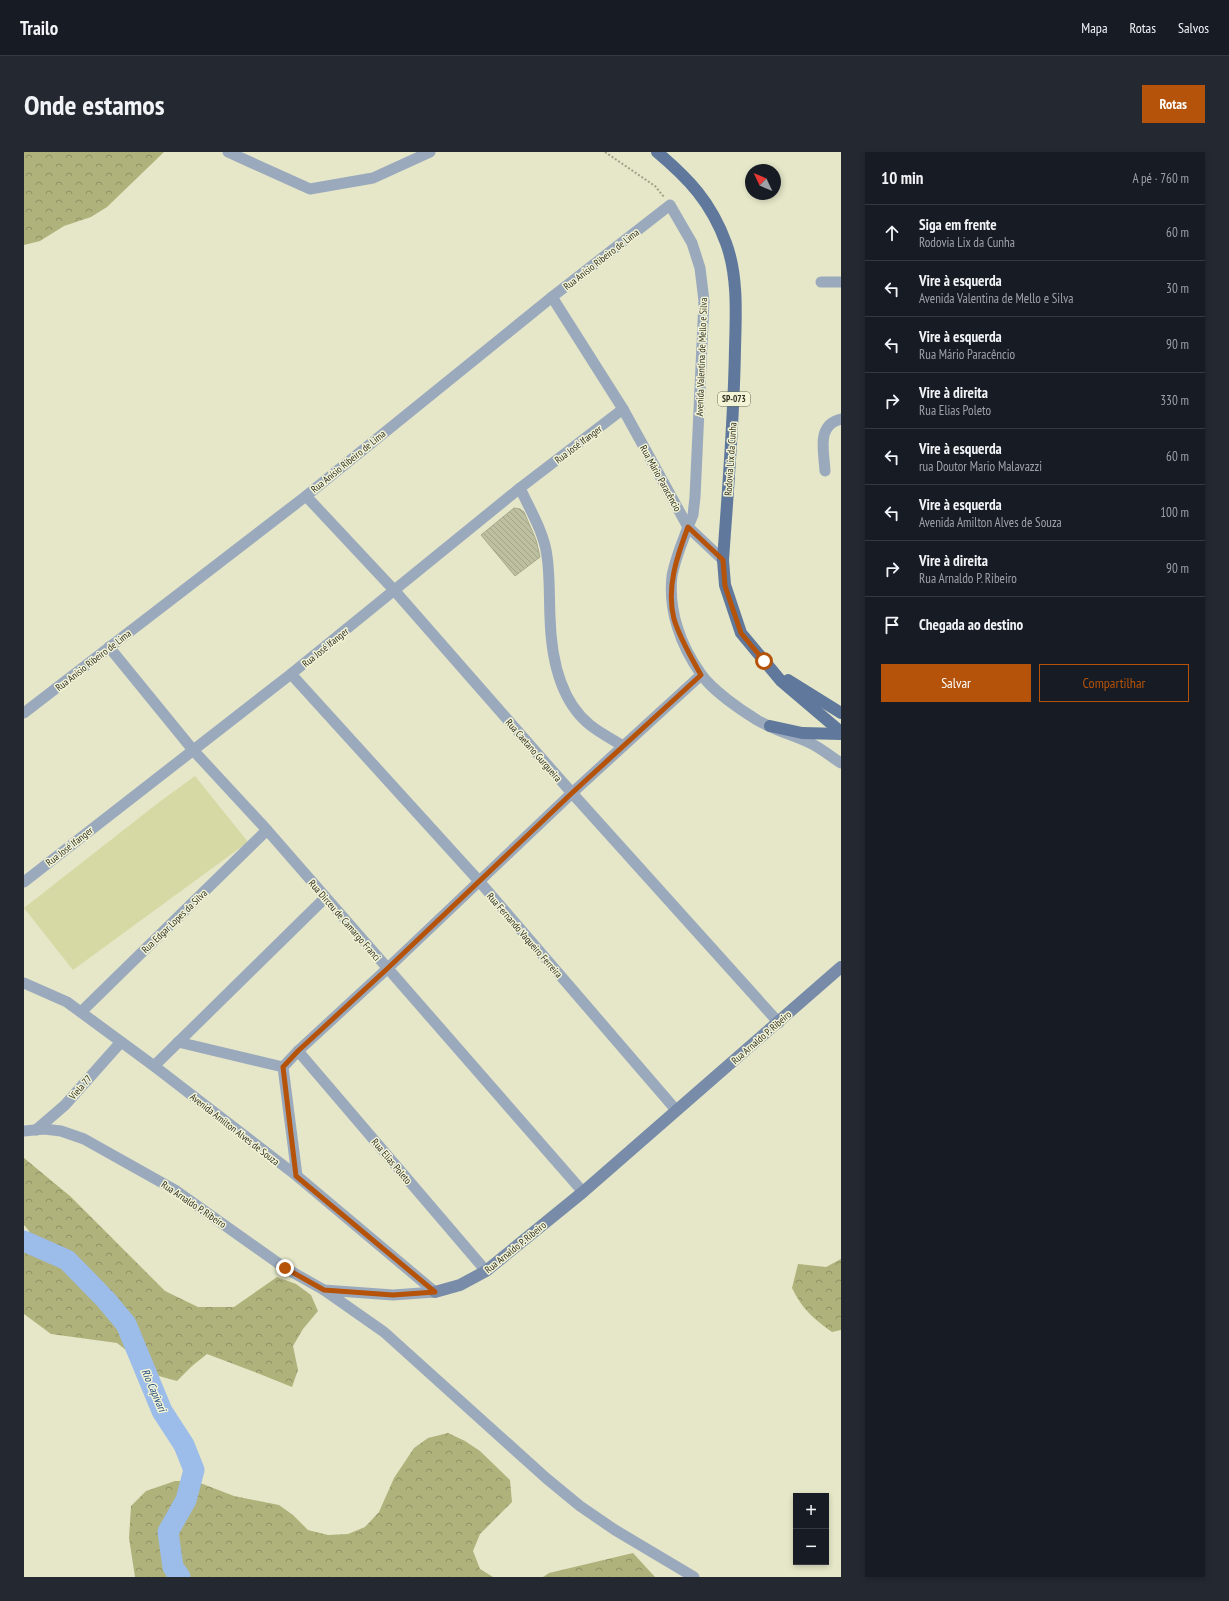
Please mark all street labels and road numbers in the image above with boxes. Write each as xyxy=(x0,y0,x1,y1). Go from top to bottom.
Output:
street label: Rua Anísio Ribeiro de Lima xyxy=(561,226,642,293)
street label: Avenida Valentina de Mello e Silva xyxy=(693,297,710,417)
road number: SP-073 xyxy=(718,392,750,406)
street label: Rua José Ifanger xyxy=(552,422,605,466)
street label: Rodovia Lix da Cunha xyxy=(721,422,740,496)
street label: Rua Anísio Ribeiro de Lima xyxy=(308,427,388,496)
street label: Rua Mário Paracêncio xyxy=(637,443,684,514)
street label: Rua José Ifanger xyxy=(299,625,351,670)
street label: Rua Anísio Ribeiro de Lima xyxy=(53,627,134,694)
street label: Rua Caetano Gurgueira xyxy=(503,716,564,784)
street label: Rua José Ifanger xyxy=(43,824,96,869)
street label: Rua Dirceu de Camargo Franci xyxy=(306,877,383,964)
street label: Rua Edgar Lopes da Silva xyxy=(139,887,210,956)
street label: Rua Fernando Vaqueiro Ferreira xyxy=(484,890,565,981)
street label: Rua Arnaldo P. Ribeiro xyxy=(729,1008,794,1067)
street label: Viela 77 xyxy=(66,1072,95,1103)
street label: Avenida Amilton Alves de Souza xyxy=(187,1090,282,1168)
street label: Rua Elias Poleto xyxy=(369,1136,414,1187)
street label: Rua Arnaldo P. Ribeiro xyxy=(159,1178,229,1231)
street label: Rua Arnaldo P. Ribeiro xyxy=(482,1219,549,1276)

